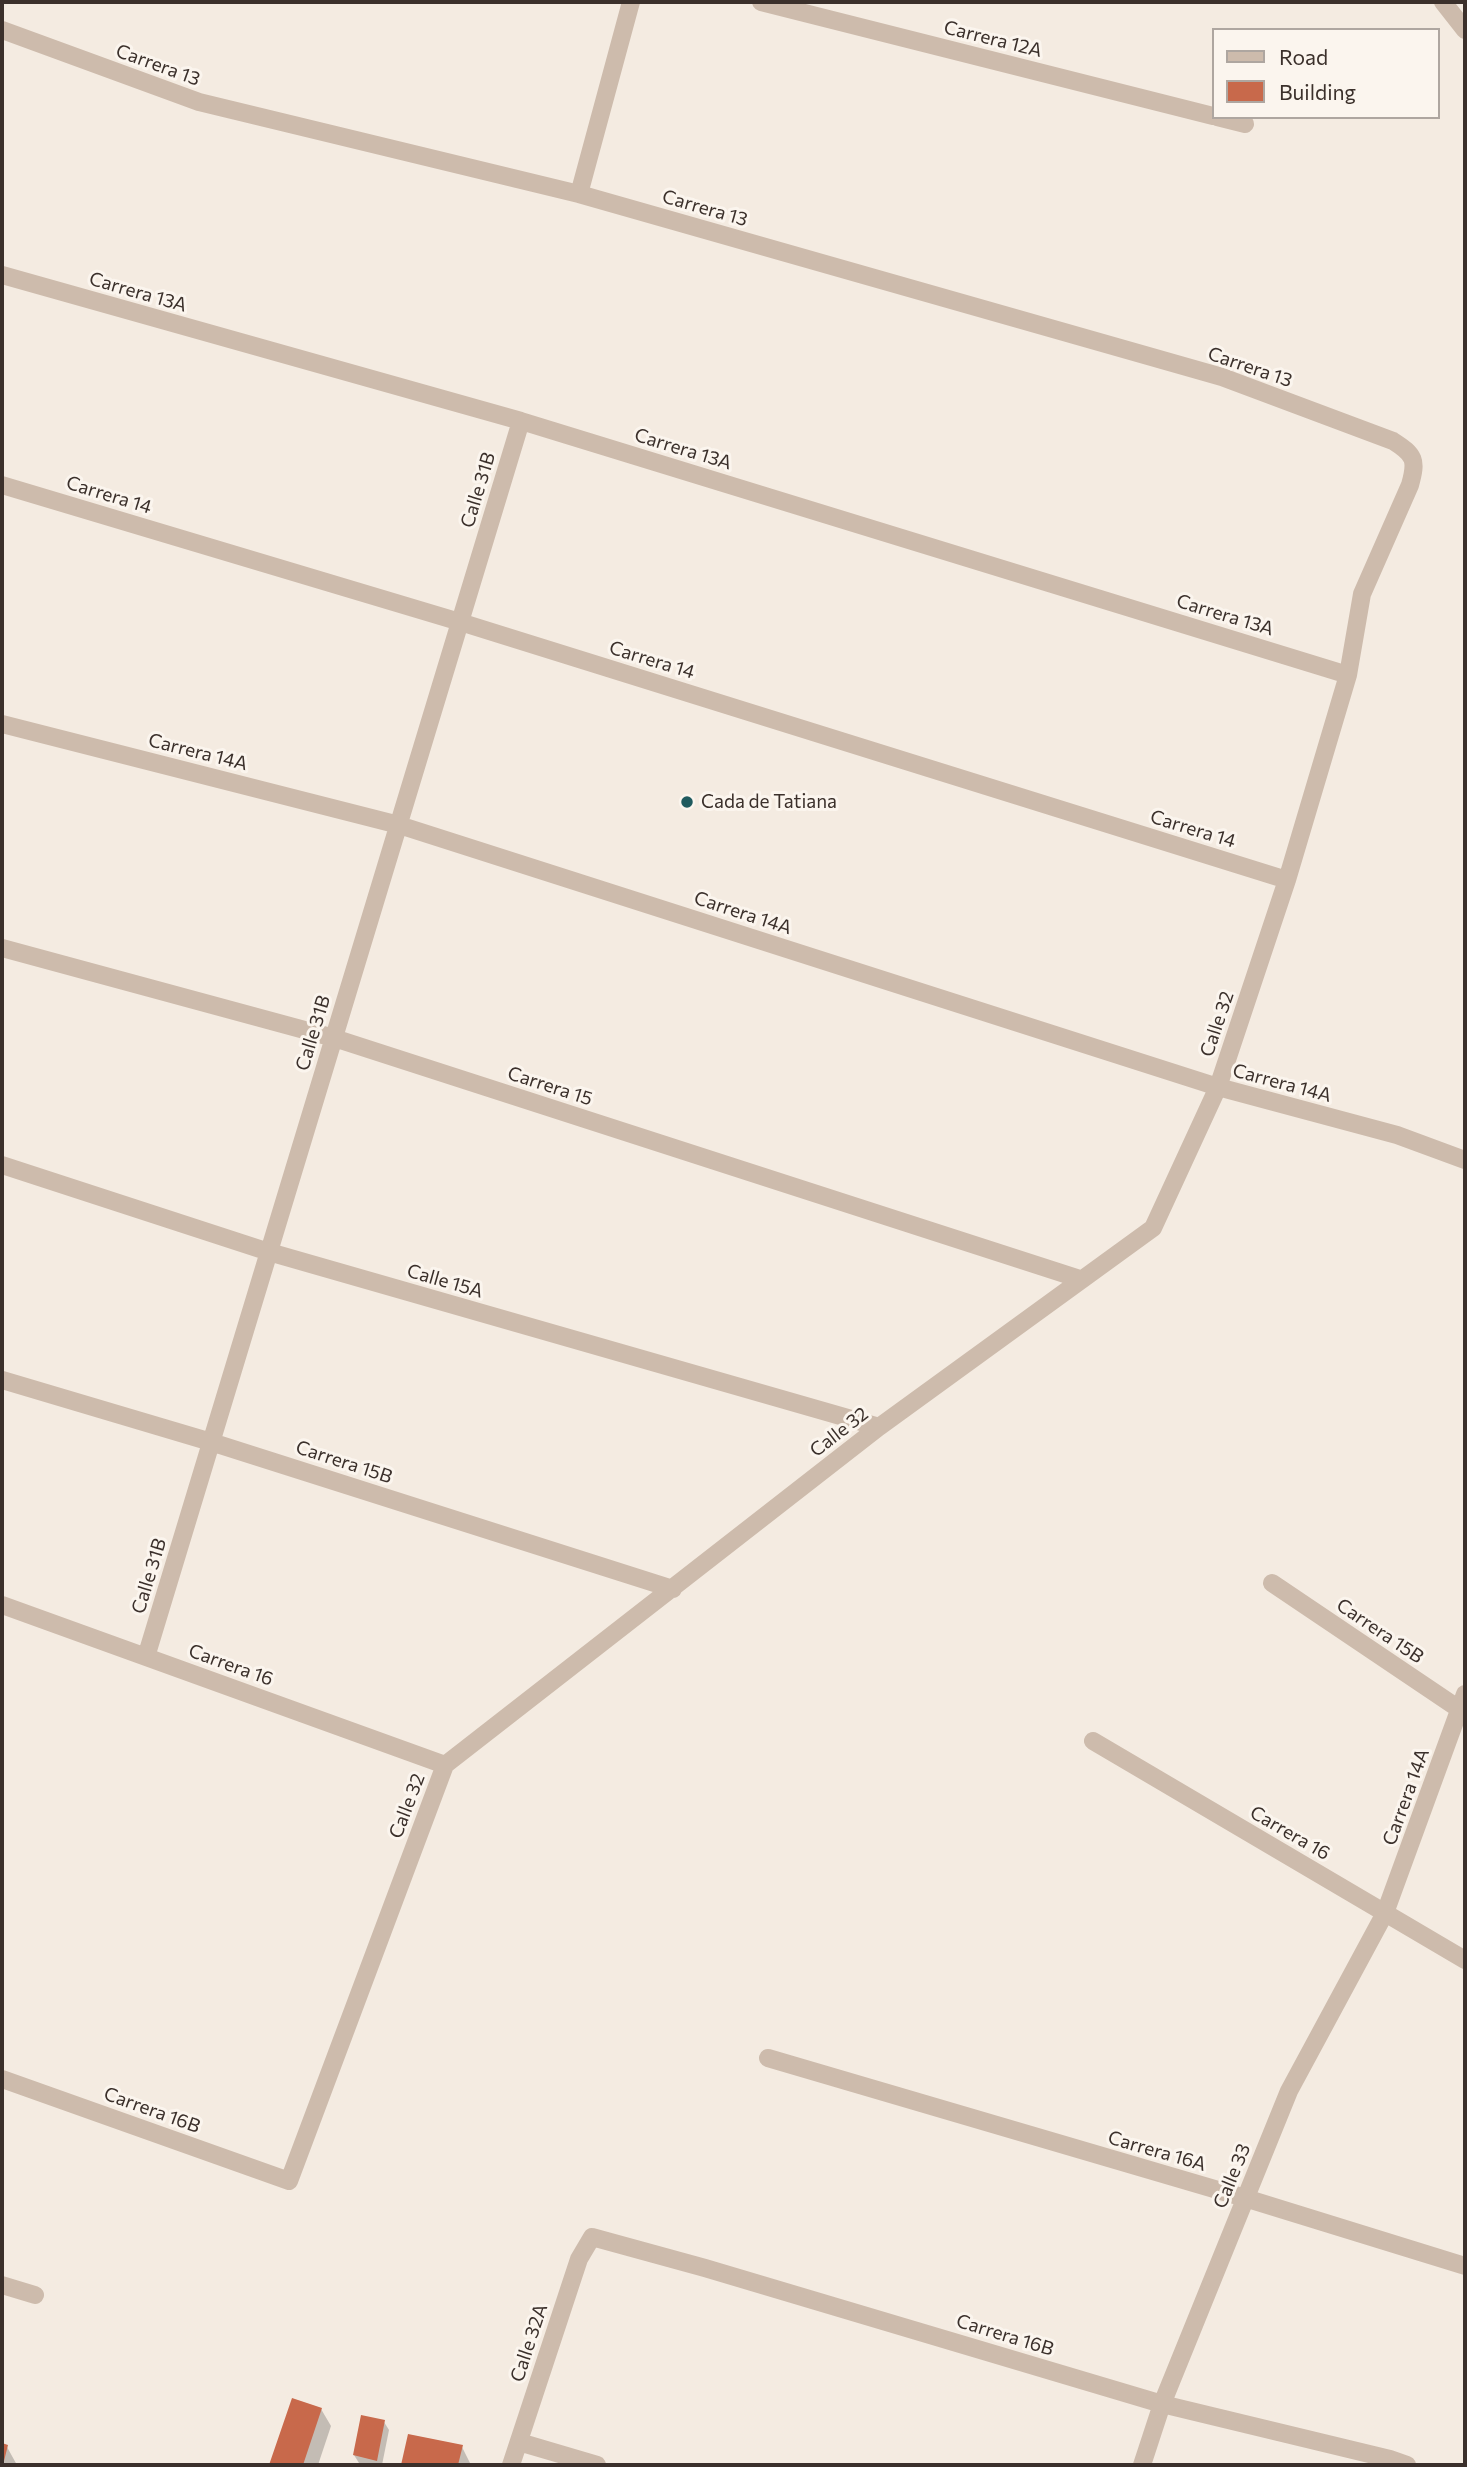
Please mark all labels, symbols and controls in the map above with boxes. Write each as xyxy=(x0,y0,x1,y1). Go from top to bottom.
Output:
street label: Carrera 12A xyxy=(941,16,1045,62)
legend xyxy=(1212,28,1439,119)
street label: Carrera 13 xyxy=(113,39,203,91)
text: Road xyxy=(1279,44,1328,69)
text: Building xyxy=(1279,79,1356,104)
street label: Carrera 13 xyxy=(660,185,750,231)
street label: Carrera 13A xyxy=(87,267,189,317)
street label: Carrera 13 xyxy=(1205,342,1295,392)
street label: Carrera 13A xyxy=(632,423,734,475)
street label: Calle 31B xyxy=(456,450,500,530)
street label: Carrera 14 xyxy=(63,471,155,519)
street label: Carrera 13A xyxy=(1174,589,1276,641)
street label: Carrera 14 xyxy=(606,636,698,684)
street label: Carrera 14A xyxy=(146,729,250,775)
place label: Cada de Tatiana xyxy=(701,791,837,813)
marker: Cada de Tatiana xyxy=(679,794,695,810)
street label: Carrera 14 xyxy=(1147,805,1239,853)
street label: Carrera 14A xyxy=(691,886,795,940)
street label: Calle 32 xyxy=(1195,988,1239,1060)
street label: Calle 31B xyxy=(291,993,335,1073)
street label: Carrera 14A xyxy=(1230,1059,1334,1107)
street label: Carrera 15 xyxy=(505,1062,595,1110)
street label: Calle 15A xyxy=(404,1259,486,1303)
street label: Calle 32 xyxy=(805,1402,873,1462)
street label: Carrera 15B xyxy=(293,1436,395,1488)
street label: Calle 31B xyxy=(127,1536,171,1616)
street label: Carrera 15B xyxy=(1332,1594,1428,1668)
street label: Carrera 16 xyxy=(186,1639,276,1691)
street label: Carrera 14A xyxy=(1378,1745,1434,1849)
street label: Calle 32 xyxy=(384,1770,430,1842)
street label: Carrera 16 xyxy=(1246,1801,1334,1865)
street label: Carrera 16B xyxy=(101,2082,203,2138)
street label: Carrera 16A xyxy=(1105,2126,1209,2176)
street label: Calle 33 xyxy=(1209,2140,1255,2212)
street label: Calle 32A xyxy=(506,2301,552,2385)
street label: Carrera 16B xyxy=(954,2309,1056,2361)

